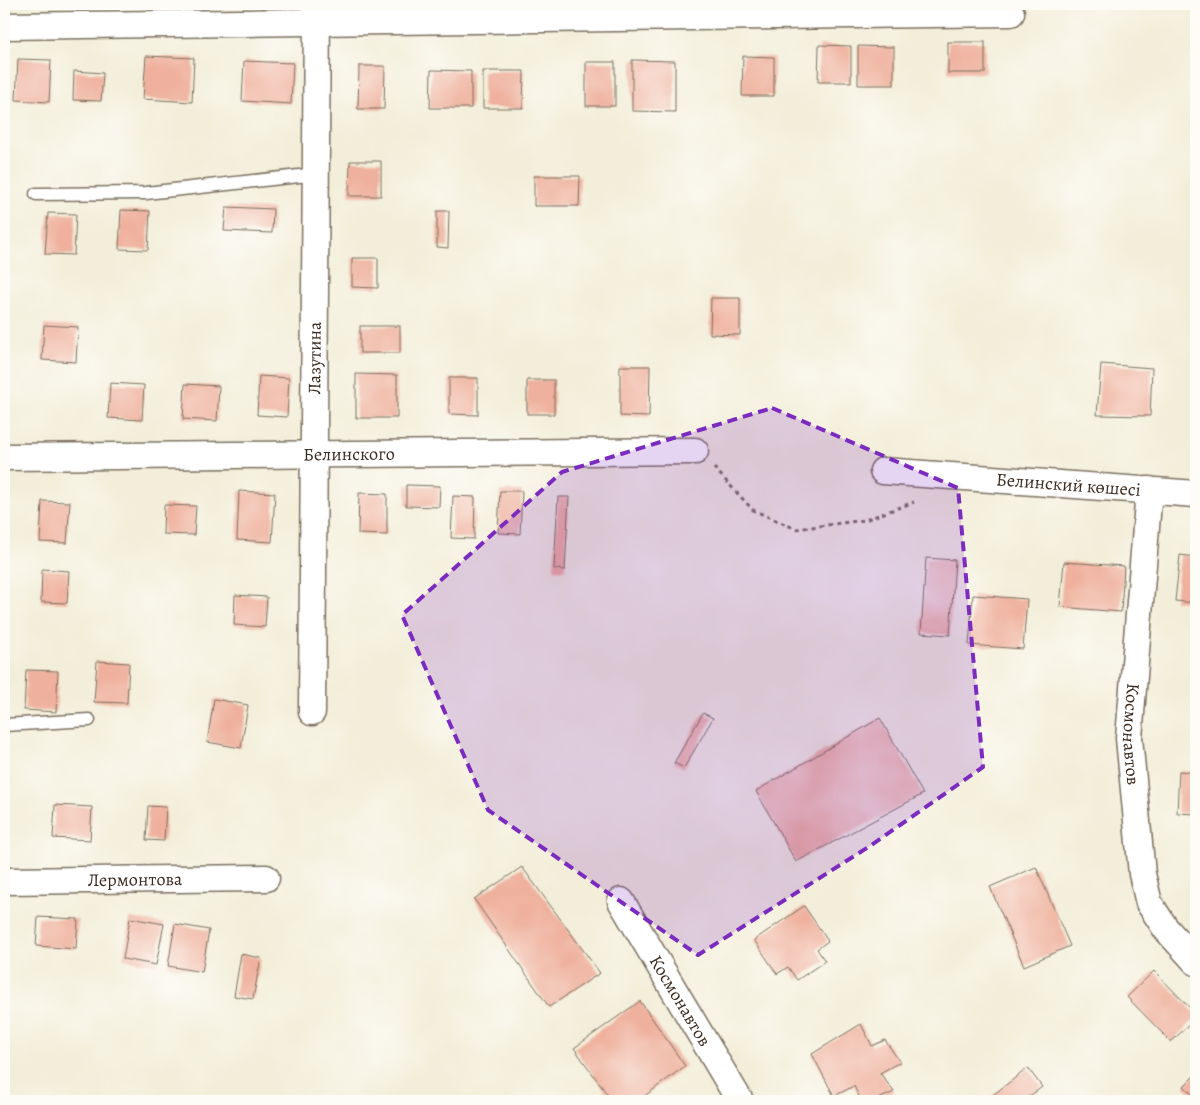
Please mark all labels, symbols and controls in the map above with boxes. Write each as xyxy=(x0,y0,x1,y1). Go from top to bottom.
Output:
street label: Лазутина xyxy=(302,321,327,395)
street label: Белинского xyxy=(303,442,395,466)
street label: Белинский көшесі xyxy=(995,467,1142,502)
street label: Космонавтов xyxy=(1117,682,1145,786)
street label: Лермонтова xyxy=(88,867,183,892)
street label: Космонавтов xyxy=(644,951,717,1051)

